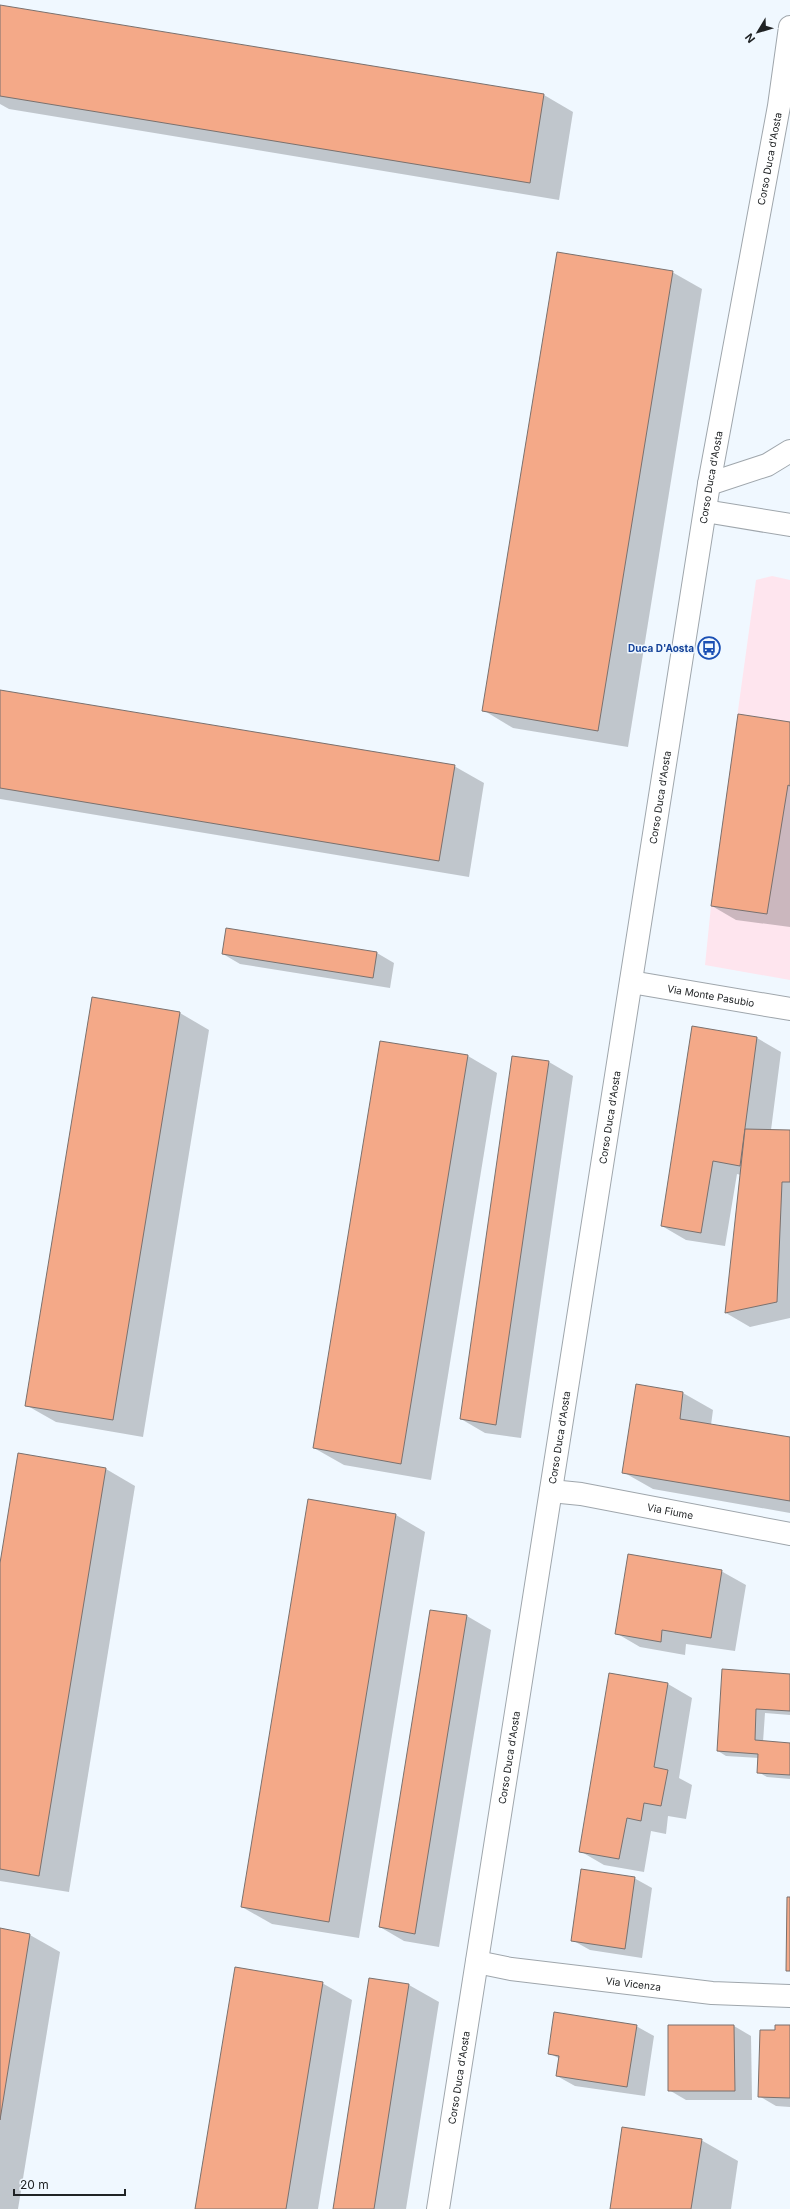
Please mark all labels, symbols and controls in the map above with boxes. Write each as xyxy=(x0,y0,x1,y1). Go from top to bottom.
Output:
north arrow xyxy=(738,12,778,52)
text: N xyxy=(742,31,758,46)
street label: Corso Duca d'Aosta xyxy=(755,111,784,206)
street label: Corso Duca d'Aosta xyxy=(697,430,725,525)
bus stop icon: Duca D'Aosta xyxy=(696,635,722,661)
place label: Duca D'Aosta xyxy=(628,642,694,654)
street label: Corso Duca d'Aosta xyxy=(647,750,673,845)
street label: Via Monte Pasubio xyxy=(666,982,755,1009)
street label: Corso Duca d'Aosta xyxy=(596,1070,623,1165)
street label: Corso Duca d'Aosta xyxy=(546,1390,572,1485)
street label: Via Fiume xyxy=(646,1501,694,1521)
street label: Corso Duca d'Aosta xyxy=(496,1710,522,1805)
street label: Via Vicenza xyxy=(605,1974,662,1993)
street label: Corso Duca d'Aosta xyxy=(445,2030,472,2125)
scale bar xyxy=(14,2171,125,2197)
text: 20 m xyxy=(20,2177,49,2192)

